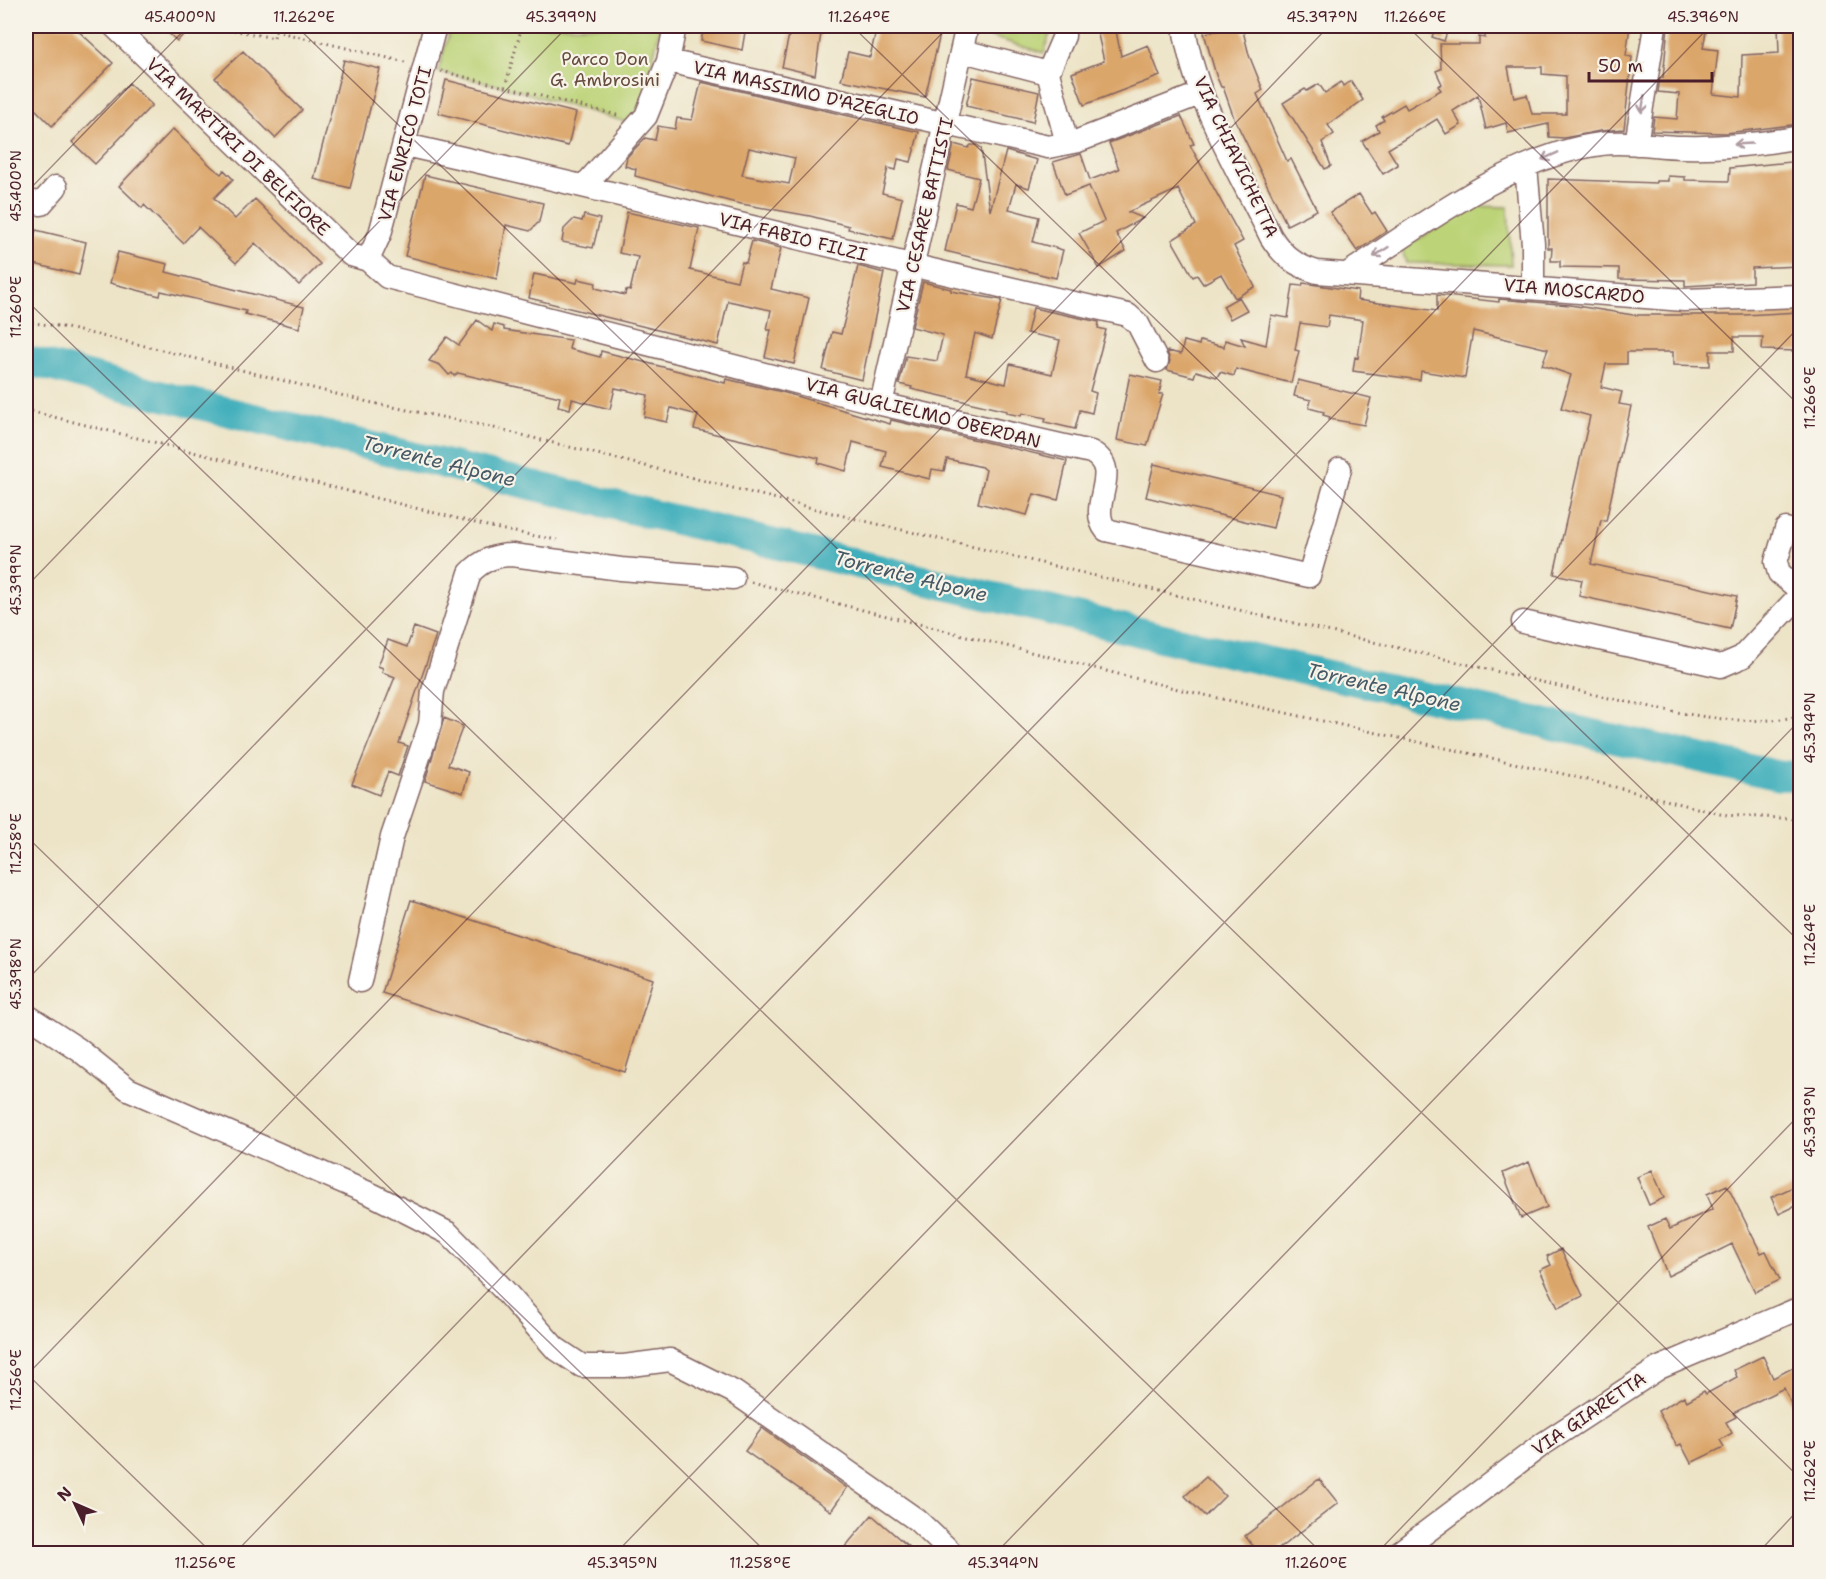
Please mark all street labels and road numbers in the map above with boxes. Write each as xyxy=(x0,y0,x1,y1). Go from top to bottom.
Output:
street label: VIA MARTIRI DI BELFIORE xyxy=(141,53,335,241)
street label: VIA MASSIMO D'AZEGLIO xyxy=(691,55,921,131)
street label: VIA ENRICO TOTI xyxy=(373,64,437,224)
street label: VIA CHIAVICHETTA xyxy=(1188,72,1284,242)
street label: VIA CESARE BATTISTI xyxy=(891,115,959,315)
street label: VIA FABIO FILZI xyxy=(716,207,870,267)
street label: VIA MOSCARDO xyxy=(1502,273,1646,309)
street label: VIA GUGLIELMO OBERDAN xyxy=(803,372,1043,454)
street label: VIA GIARETTA xyxy=(1527,1367,1651,1461)

